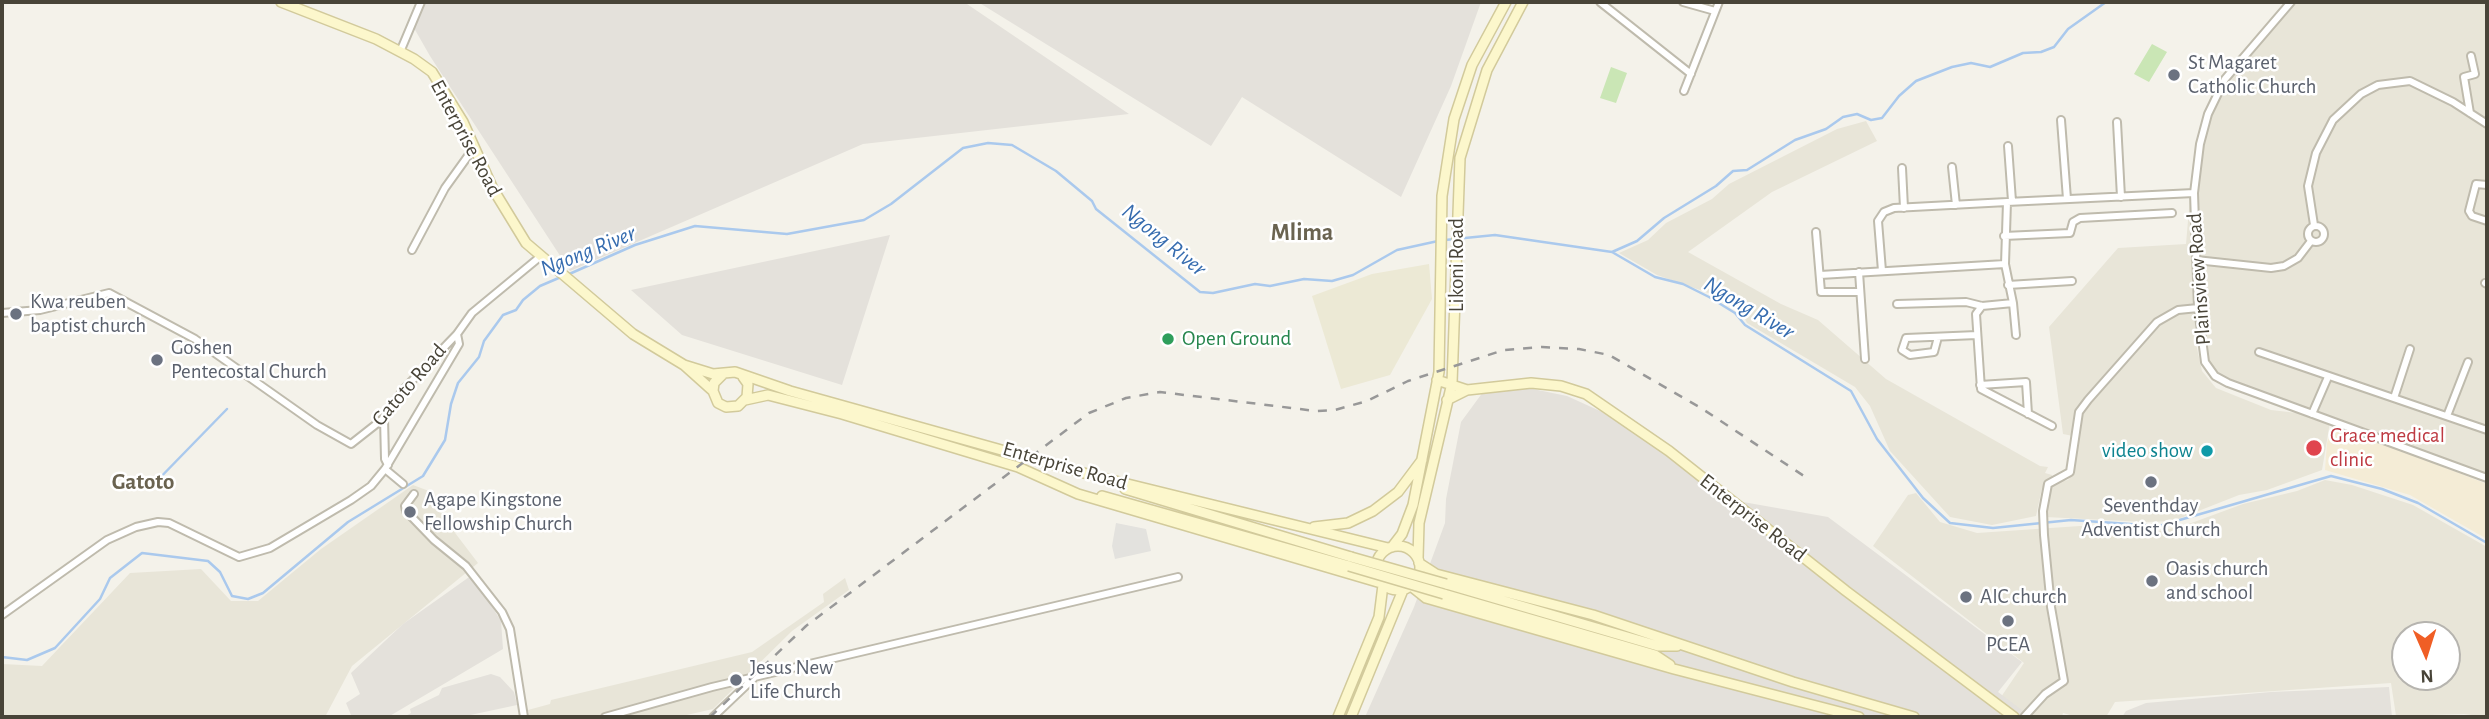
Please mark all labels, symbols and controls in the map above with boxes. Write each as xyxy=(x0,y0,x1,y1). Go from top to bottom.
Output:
place label: St Magaret Catholic Church xyxy=(2188,50,2316,100)
marker: St Magaret Catholic Church xyxy=(2166,67,2182,83)
street label: Enterprise Road xyxy=(425,75,507,201)
water label: Ngong River xyxy=(1116,198,1212,282)
street label: Plainsview Road xyxy=(2182,212,2216,346)
street label: Likoni Road xyxy=(1444,218,1470,312)
water label: Ngong River xyxy=(536,219,640,283)
district label: Mlima xyxy=(1271,219,1333,247)
water label: Ngong River xyxy=(1699,270,1799,346)
place label: Kwa reuben baptist church xyxy=(30,289,146,339)
marker: Kwa reuben baptist church xyxy=(8,306,24,322)
place label: Open Ground xyxy=(1182,326,1291,352)
marker: Open Ground xyxy=(1160,331,1176,347)
place label: Goshen Pentecostal Church xyxy=(171,335,327,385)
street label: Gatoto Road xyxy=(366,339,452,431)
marker: Goshen Pentecostal Church xyxy=(149,352,165,368)
place label: Grace medical clinic xyxy=(2330,423,2445,473)
street label: Enterprise Road xyxy=(1000,436,1130,496)
place label: video show xyxy=(2102,438,2193,464)
marker: Grace medical clinic xyxy=(2304,438,2324,458)
marker: video show xyxy=(2199,443,2215,459)
district label: Gatoto xyxy=(112,468,174,496)
street label: Enterprise Road xyxy=(1695,468,1811,568)
marker: Seventhday Adventist Church xyxy=(2143,474,2159,490)
place label: Agape Kingstone Fellowship Church xyxy=(424,487,573,537)
place label: Seventhday Adventist Church xyxy=(2081,493,2221,543)
marker: Agape Kingstone Fellowship Church xyxy=(402,504,418,520)
place label: Oasis church and school xyxy=(2166,556,2268,606)
marker: Oasis church and school xyxy=(2144,573,2160,589)
place label: AIC church xyxy=(1980,584,2067,610)
marker: AIC church xyxy=(1958,589,1974,605)
marker: PCEA xyxy=(2000,613,2016,629)
north arrow xyxy=(2391,621,2461,691)
place label: PCEA xyxy=(1986,632,2030,658)
place label: Jesus New Life Church xyxy=(750,655,841,705)
text: N xyxy=(2420,666,2434,685)
marker: Jesus New Life Church xyxy=(728,672,744,688)

